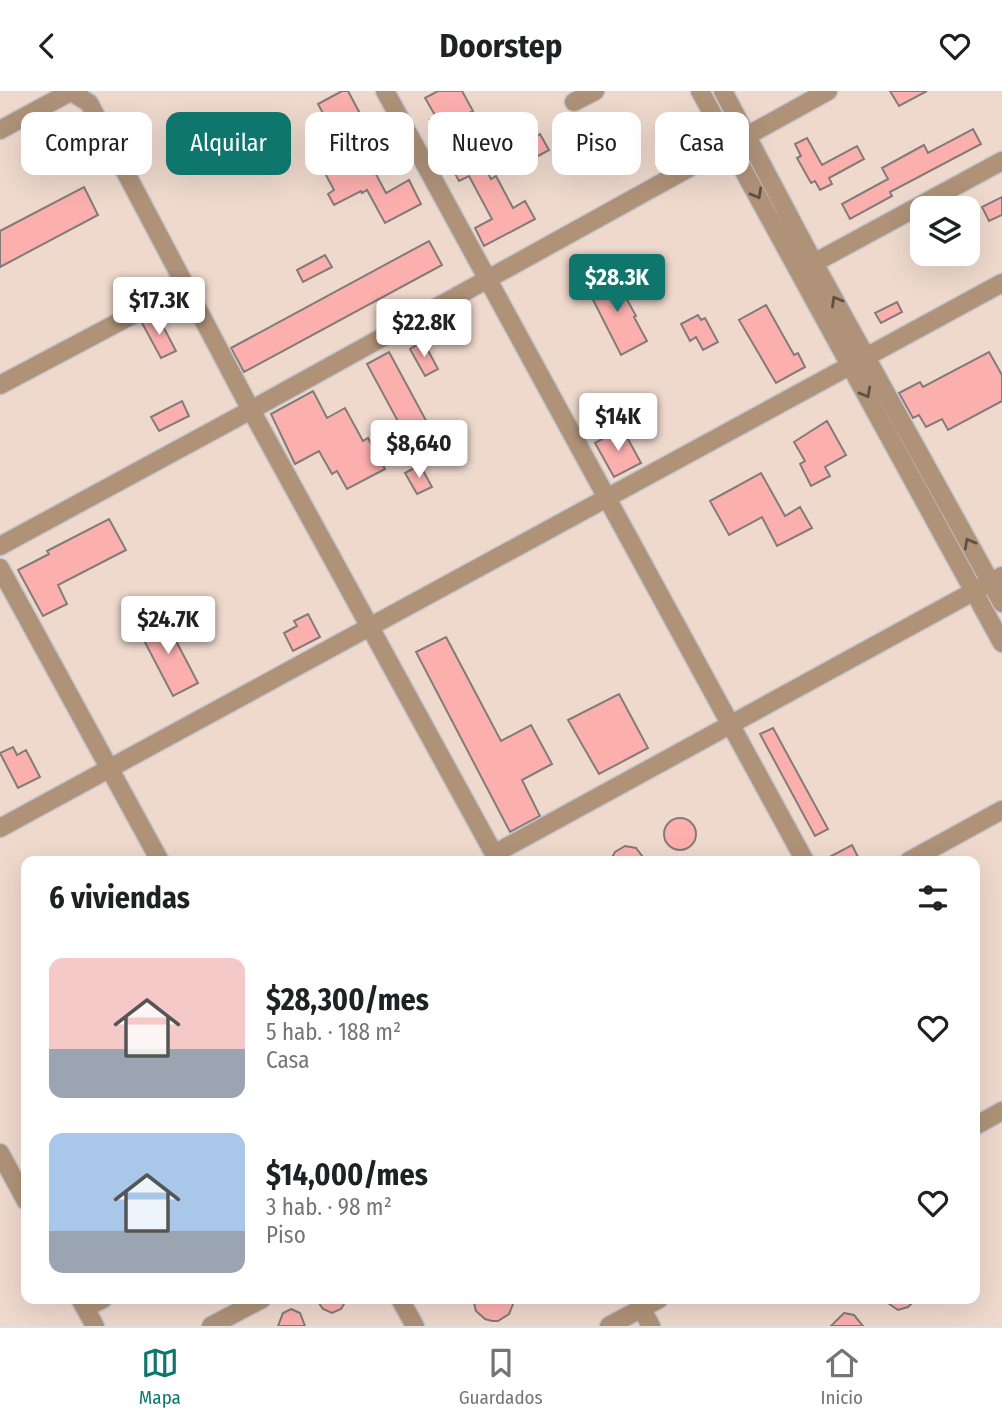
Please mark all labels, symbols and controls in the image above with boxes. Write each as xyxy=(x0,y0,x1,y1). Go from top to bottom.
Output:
icon: back xyxy=(28,27,66,65)
text: Doorstep xyxy=(440,27,562,65)
icon: heart xyxy=(936,27,974,65)
chip: Comprar xyxy=(21,112,152,175)
chip: Alquilar xyxy=(166,112,291,175)
chip: Filtros xyxy=(305,112,414,175)
chip: Nuevo xyxy=(428,112,538,175)
chip: Piso xyxy=(552,112,641,175)
chip: Casa xyxy=(655,112,749,175)
one-way arrow xyxy=(749,186,762,199)
map controls xyxy=(910,196,980,266)
button: layers xyxy=(910,196,980,266)
pin: $28.3K xyxy=(560,255,674,314)
text: $28.3K xyxy=(585,263,649,291)
pin: $17.3K xyxy=(102,278,216,337)
text: $17.3K xyxy=(129,286,189,314)
one-way arrow xyxy=(831,295,844,308)
pin: $22.8K xyxy=(367,299,481,359)
text: $22.8K xyxy=(392,308,456,336)
one-way arrow xyxy=(858,386,871,399)
pin: $14K xyxy=(577,393,659,453)
text: $14K xyxy=(595,402,641,430)
pin: $8,640 xyxy=(362,421,476,480)
text: $8,640 xyxy=(387,429,451,457)
one-way arrow xyxy=(964,538,977,550)
pin: $24.7K xyxy=(111,596,225,656)
text: $24.7K xyxy=(137,605,199,633)
icon: filters xyxy=(914,879,952,917)
text: 6 viviendas xyxy=(49,880,190,916)
text: $28,300/mes xyxy=(266,982,429,1018)
icon: home xyxy=(105,986,189,1070)
icon: heart xyxy=(914,1009,952,1047)
text: 5 hab. · 188 m² xyxy=(266,1018,401,1046)
text: Casa xyxy=(266,1046,310,1074)
text: $14,000/mes xyxy=(266,1157,428,1193)
icon: home xyxy=(105,1161,189,1245)
icon: heart xyxy=(914,1184,952,1222)
text: 3 hab. · 98 m² xyxy=(266,1193,392,1221)
text: Piso xyxy=(266,1221,306,1249)
tab: Mapa xyxy=(139,1344,181,1409)
tab: Guardados xyxy=(459,1344,543,1409)
tab: Inicio xyxy=(820,1344,863,1409)

